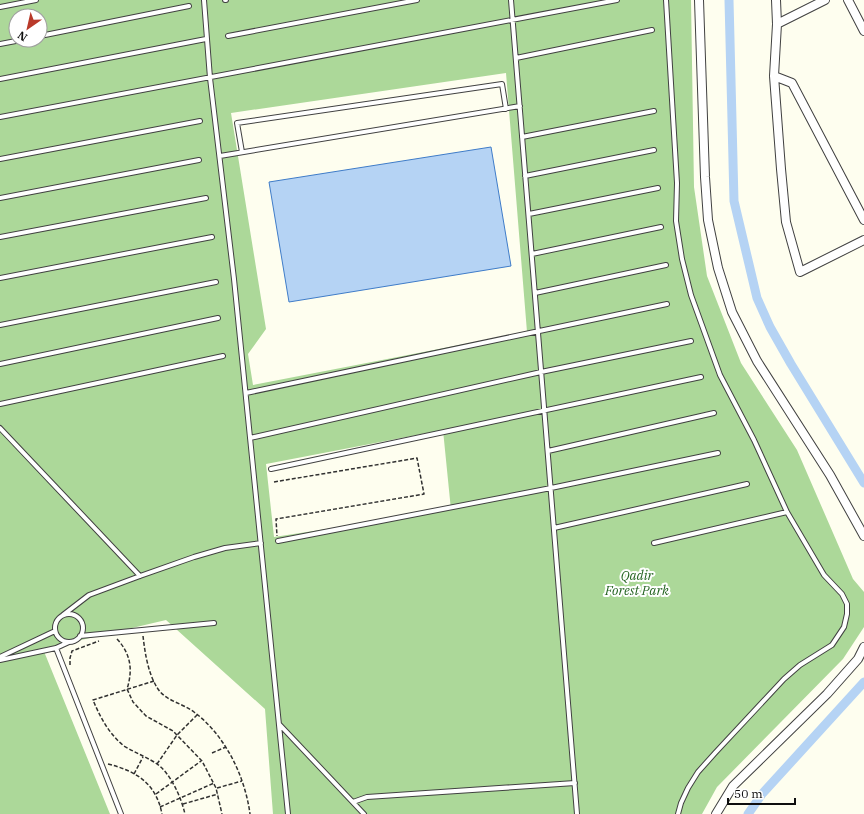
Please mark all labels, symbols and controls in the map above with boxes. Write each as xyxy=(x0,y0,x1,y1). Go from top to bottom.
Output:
north arrow xyxy=(8,8,48,48)
text: N xyxy=(15,28,30,45)
park label: Qadir Forest Park xyxy=(604,567,669,599)
scale bar xyxy=(728,780,795,806)
text: 50 m xyxy=(734,786,763,801)

